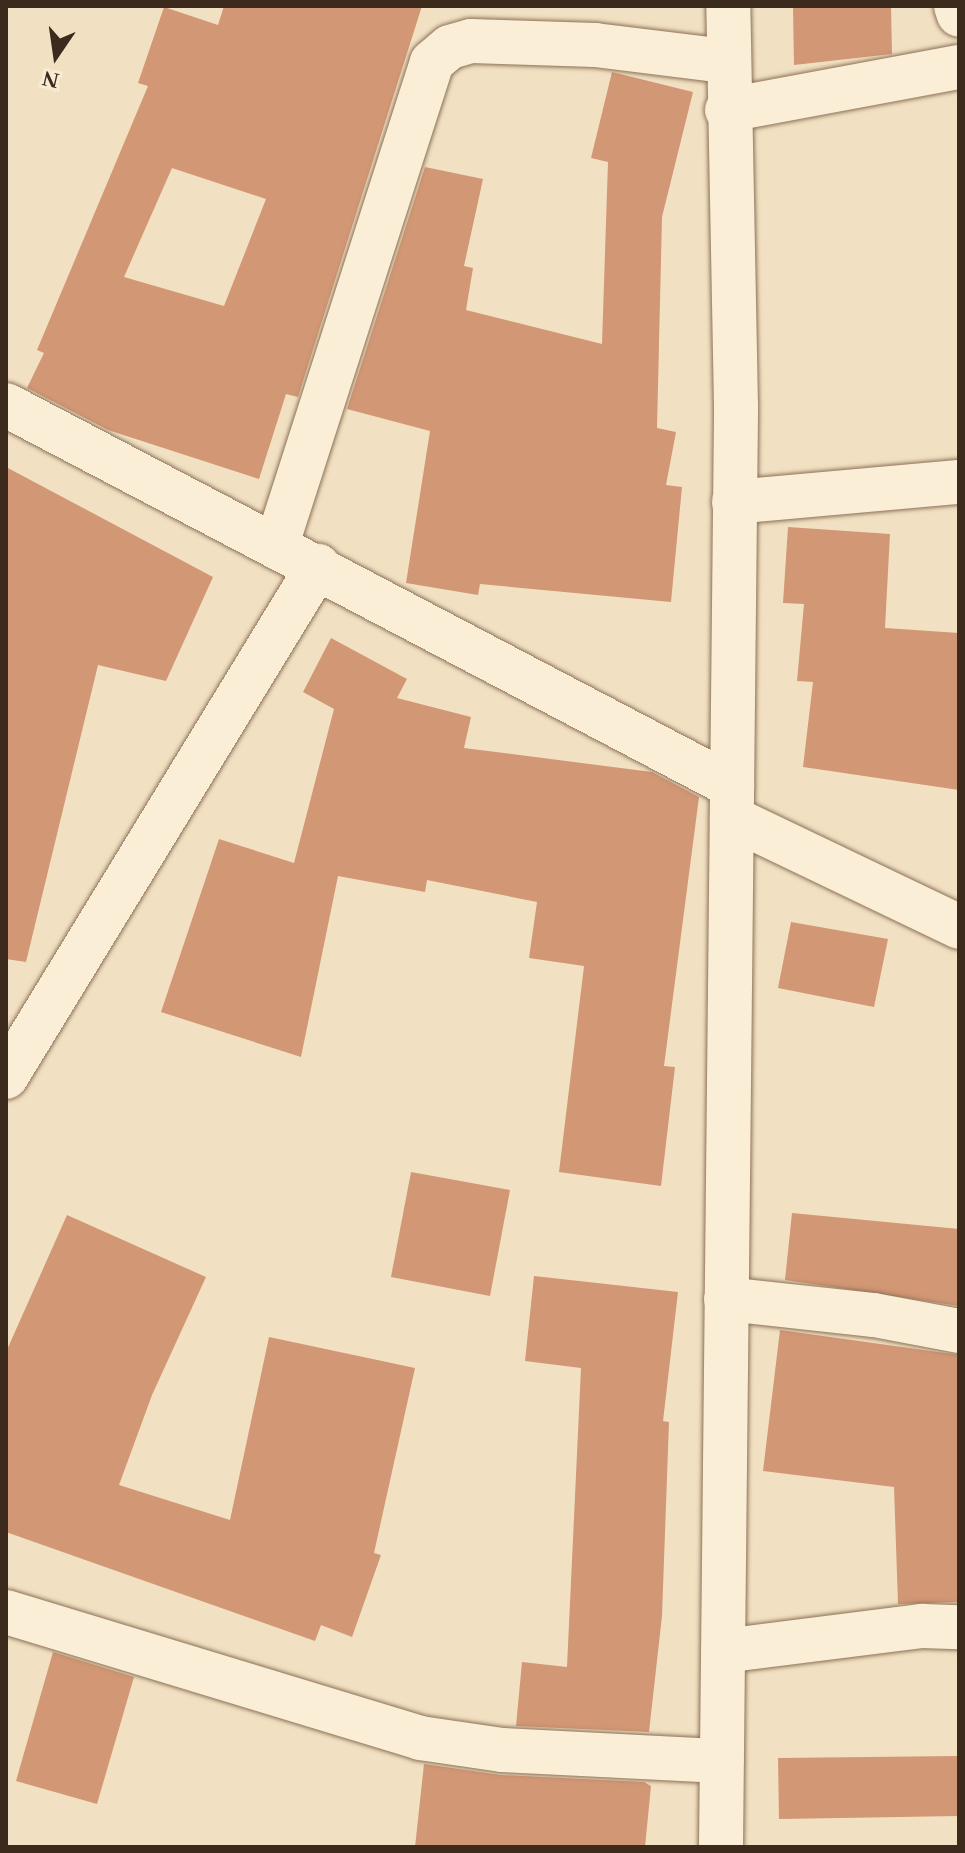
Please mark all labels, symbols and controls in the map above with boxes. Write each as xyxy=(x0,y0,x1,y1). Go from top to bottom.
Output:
north arrow xyxy=(16,16,96,96)
text: N xyxy=(40,66,61,94)

